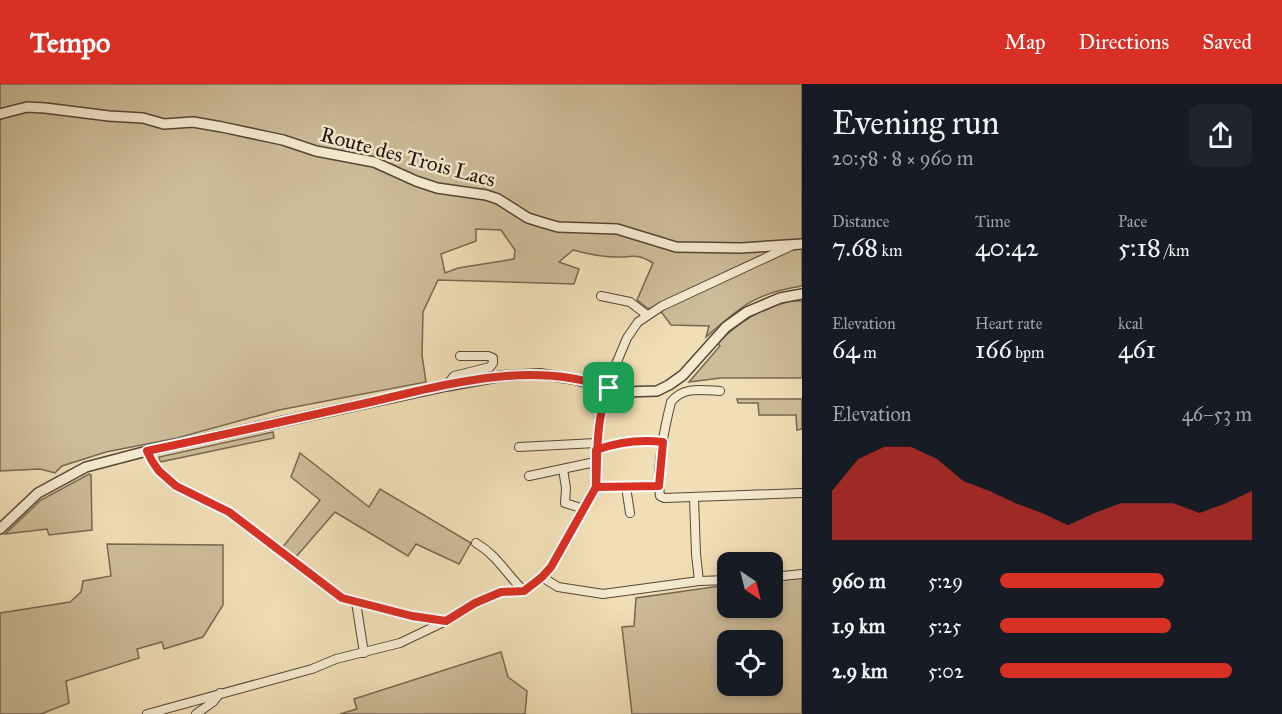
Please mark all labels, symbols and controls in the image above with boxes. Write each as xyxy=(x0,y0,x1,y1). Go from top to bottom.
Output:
text: Tempo xyxy=(30,25,110,60)
text: Map xyxy=(1005,29,1046,55)
text: Directions xyxy=(1079,29,1169,55)
text: Saved xyxy=(1202,29,1252,55)
text: Evening run xyxy=(832,103,999,143)
button: share xyxy=(1189,104,1252,167)
street label: Route des Trois Lacs xyxy=(318,121,498,193)
text: 20:58 · 8 × 960 m xyxy=(832,146,974,170)
text: Distance xyxy=(832,212,889,231)
text: Time xyxy=(975,212,1010,231)
text: Pace xyxy=(1118,212,1147,231)
text: 7.68 xyxy=(832,231,878,263)
text: 40:42 xyxy=(975,231,1038,263)
text: 5:18 xyxy=(1118,231,1161,263)
text: km xyxy=(878,241,902,260)
text: /km xyxy=(1161,241,1189,260)
text: Elevation xyxy=(832,314,896,333)
text: Heart rate xyxy=(975,314,1042,333)
text: kcal xyxy=(1118,314,1143,333)
text: 64 xyxy=(832,333,860,365)
text: 166 xyxy=(975,333,1012,365)
text: 461 xyxy=(1118,333,1156,365)
text: m xyxy=(860,343,877,362)
text: bpm xyxy=(1012,343,1044,362)
pin xyxy=(583,362,634,413)
icon: arrive xyxy=(592,371,625,404)
text: Elevation xyxy=(832,402,911,426)
text: 46–53 m xyxy=(1182,402,1252,426)
north arrow xyxy=(717,552,783,618)
map controls xyxy=(717,552,783,696)
text: 960 m xyxy=(832,569,886,593)
text: 5:29 xyxy=(928,569,963,593)
text: 1.9 km xyxy=(832,614,885,638)
text: 5:25 xyxy=(928,614,961,638)
button: locate xyxy=(717,630,783,696)
text: 2.9 km xyxy=(832,659,888,683)
text: 5:02 xyxy=(928,659,964,683)

